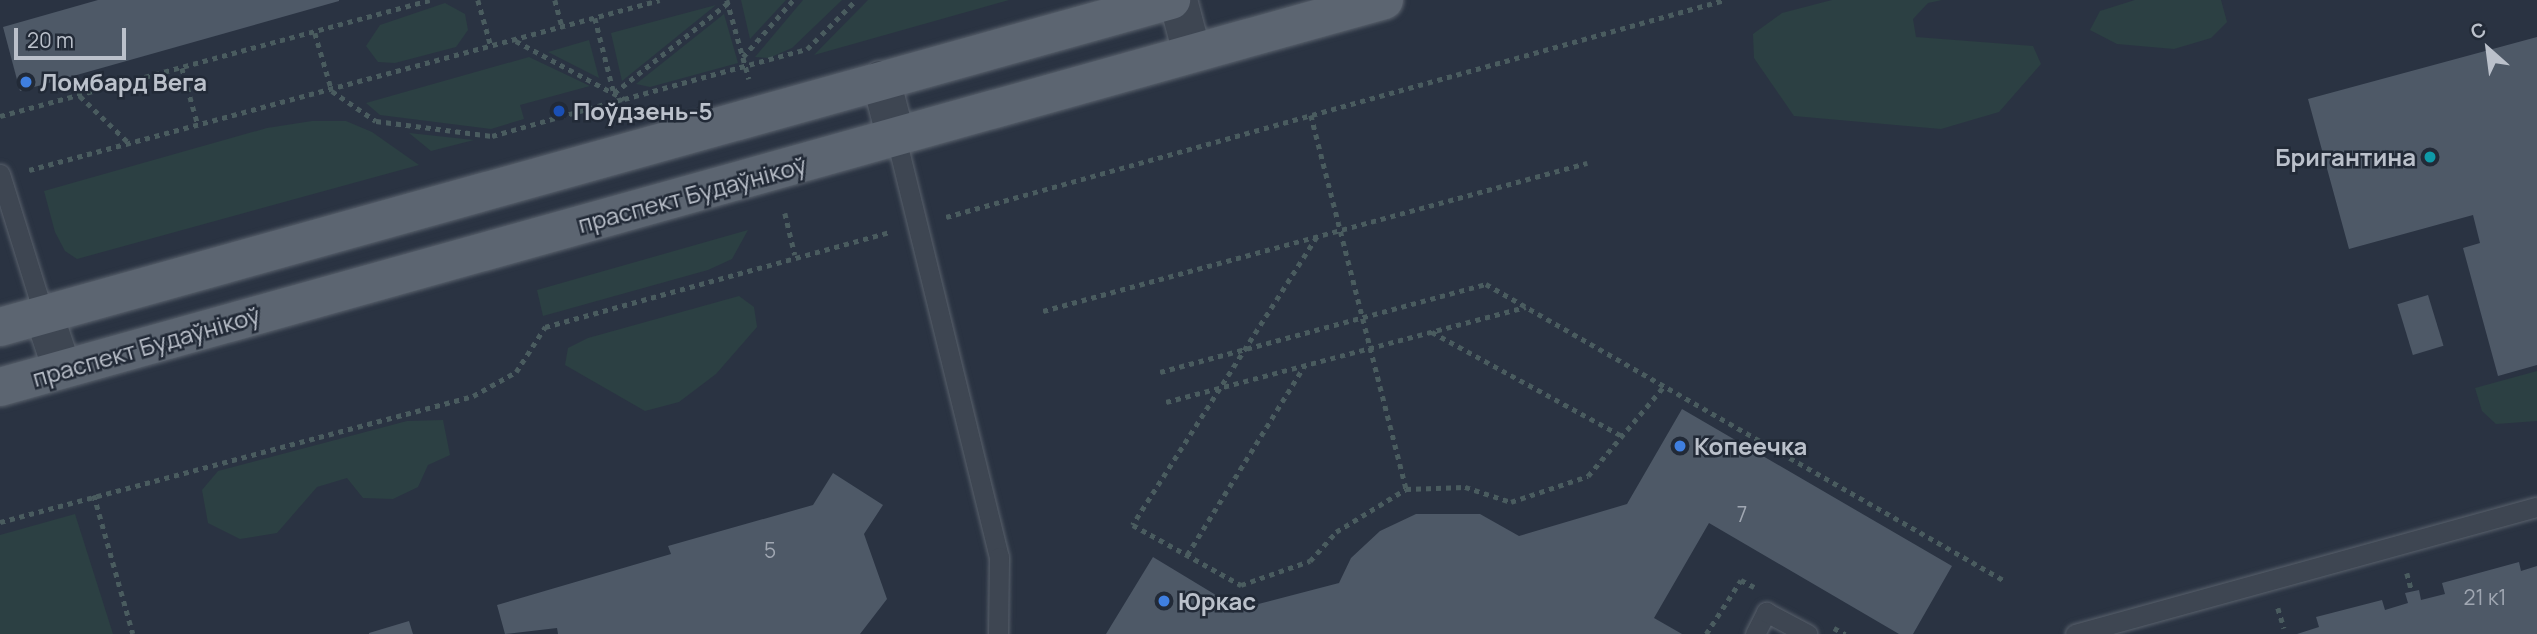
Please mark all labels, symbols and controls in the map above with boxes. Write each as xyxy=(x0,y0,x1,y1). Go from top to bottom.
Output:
scale bar xyxy=(18,14,130,58)
north arrow xyxy=(2453,14,2523,84)
text: С xyxy=(2466,16,2490,45)
text: 20 m xyxy=(27,26,74,54)
place label: Ломбард Вега xyxy=(40,68,207,96)
marker: Ломбард Вега xyxy=(18,74,34,90)
place label: Поўдзень-5 xyxy=(573,97,713,125)
marker: Поўдзень-5 xyxy=(551,103,567,119)
place label: Бригантина xyxy=(2275,143,2416,171)
marker: Бригантина xyxy=(2422,149,2438,165)
street label: праспект Будаўнікоў xyxy=(575,150,809,238)
street label: праспект Будаўнікоў xyxy=(29,300,263,392)
place label: Копеечка xyxy=(1694,432,1807,460)
marker: Копеечка xyxy=(1672,438,1688,454)
house number: 7 xyxy=(1737,501,1747,527)
house number: 5 xyxy=(764,537,776,563)
house number: 21 к1 xyxy=(2464,584,2506,610)
place label: Юркас xyxy=(1178,587,1256,615)
marker: Юркас xyxy=(1156,593,1172,609)

